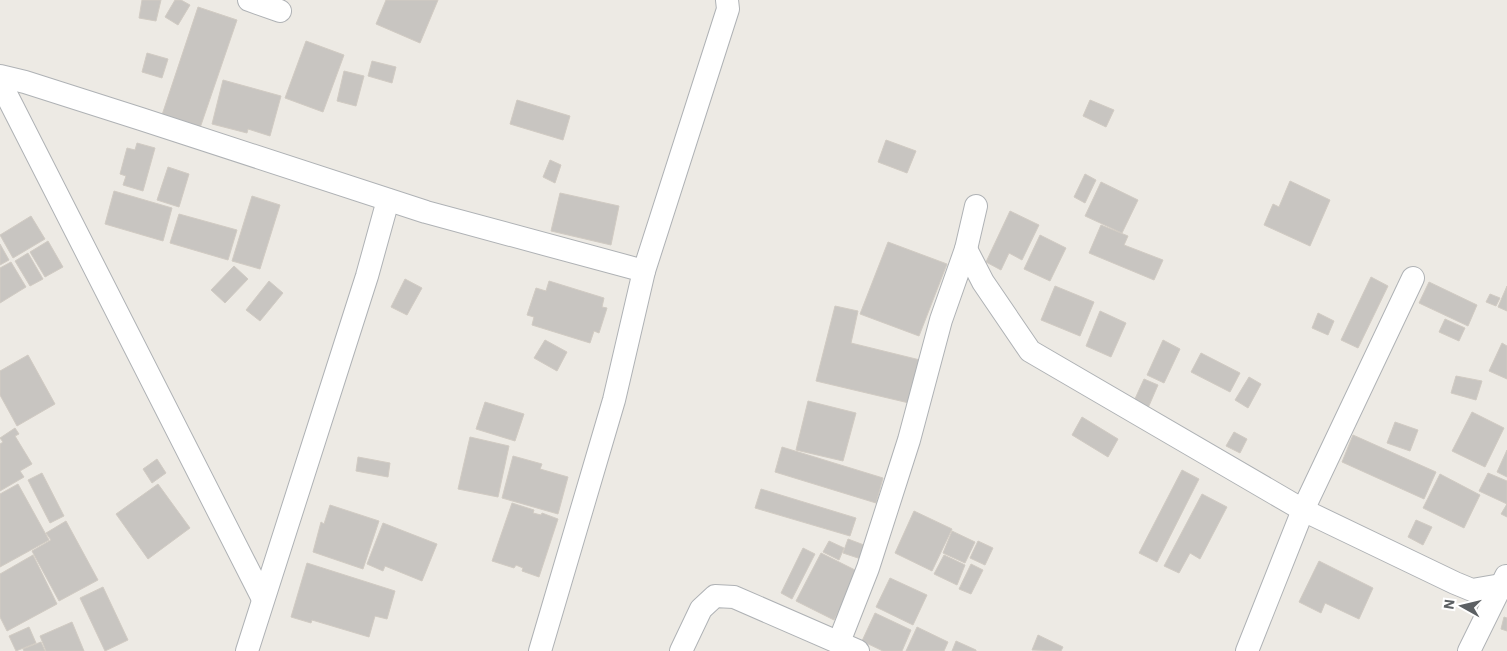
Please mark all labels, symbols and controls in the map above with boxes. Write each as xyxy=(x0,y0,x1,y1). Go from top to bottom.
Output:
north arrow xyxy=(1437,581,1487,631)
text: N xyxy=(1440,598,1459,610)

